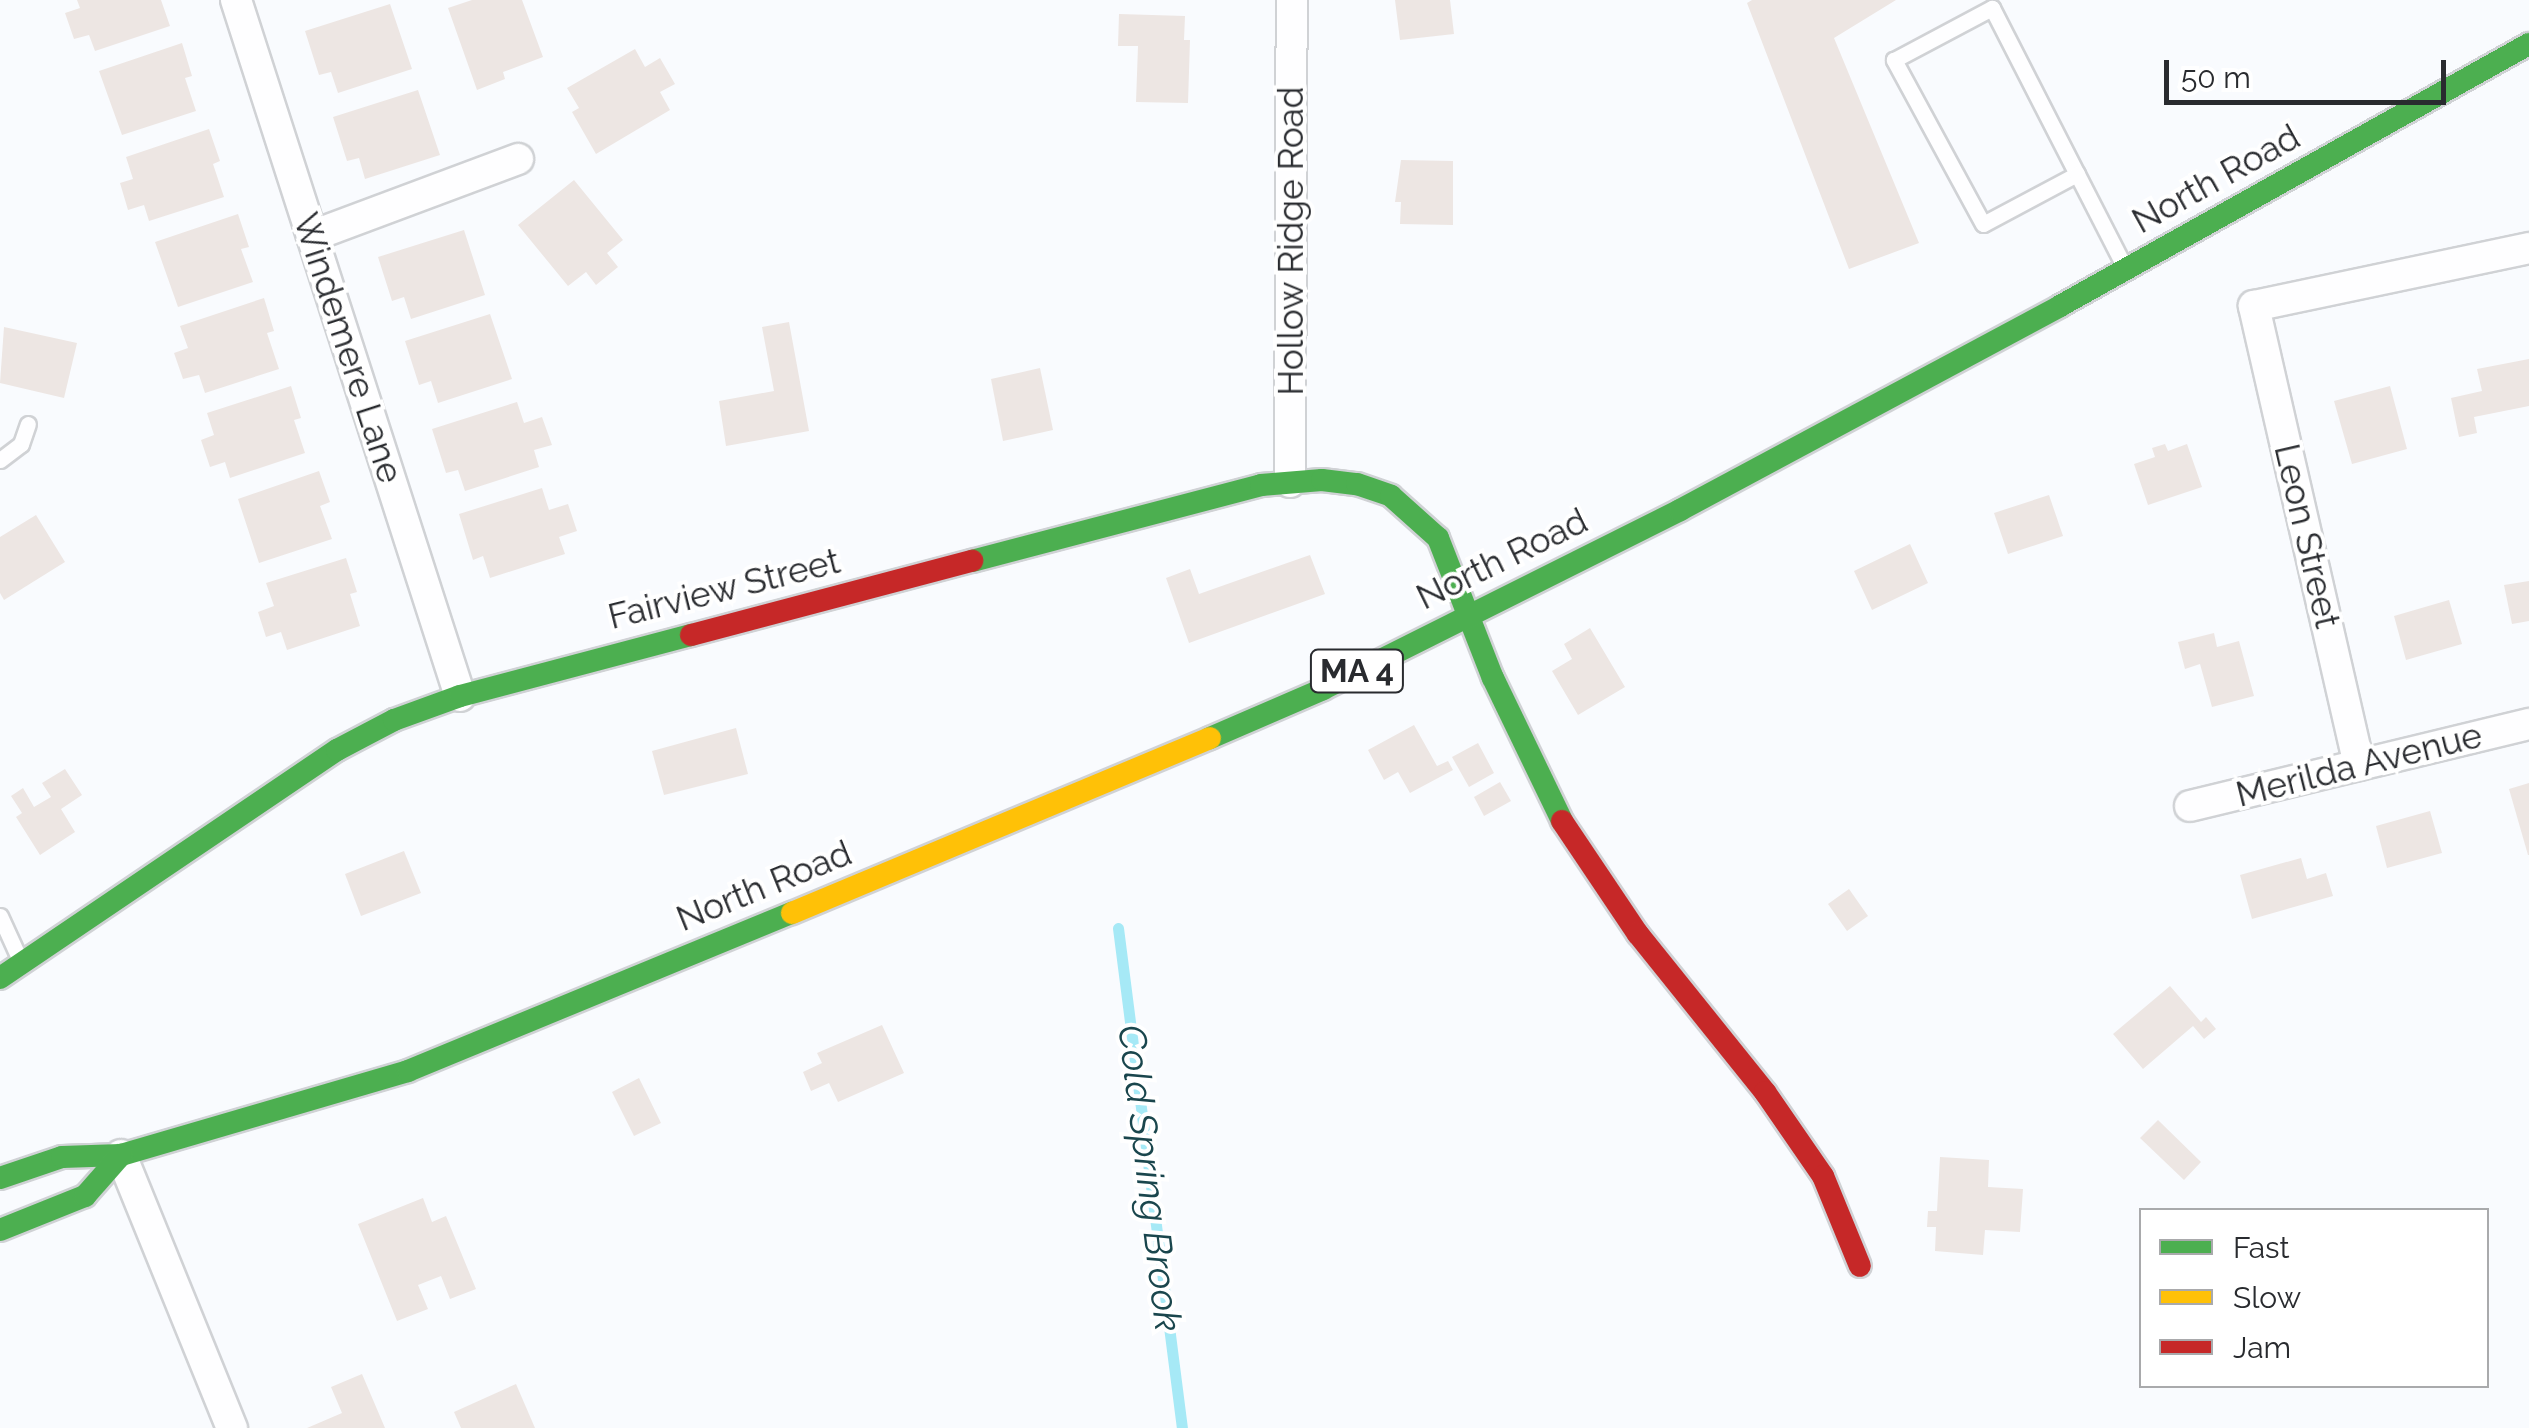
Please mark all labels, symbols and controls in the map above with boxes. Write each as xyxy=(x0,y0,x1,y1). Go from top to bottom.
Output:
scale bar xyxy=(2169,40,2452,102)
text: 50 m xyxy=(2181,60,2251,95)
street label: Hollow Ridge Road xyxy=(1270,86,1312,396)
street label: North Road xyxy=(2125,116,2307,242)
street label: Windemere Lane xyxy=(285,208,411,488)
street label: Leon Street xyxy=(2265,440,2349,632)
street label: North Road xyxy=(1410,500,1594,618)
street label: Fairview Street xyxy=(603,540,845,638)
road number: MA 4 xyxy=(1307,644,1407,698)
street label: Merilda Avenue xyxy=(2231,714,2487,816)
street label: North Road xyxy=(670,832,858,940)
water label: Cold Spring Brook xyxy=(1109,1022,1191,1334)
legend xyxy=(2139,1208,2489,1388)
text: Fast xyxy=(2233,1230,2290,1265)
text: Slow xyxy=(2233,1280,2301,1315)
text: Jam xyxy=(2233,1330,2291,1365)

